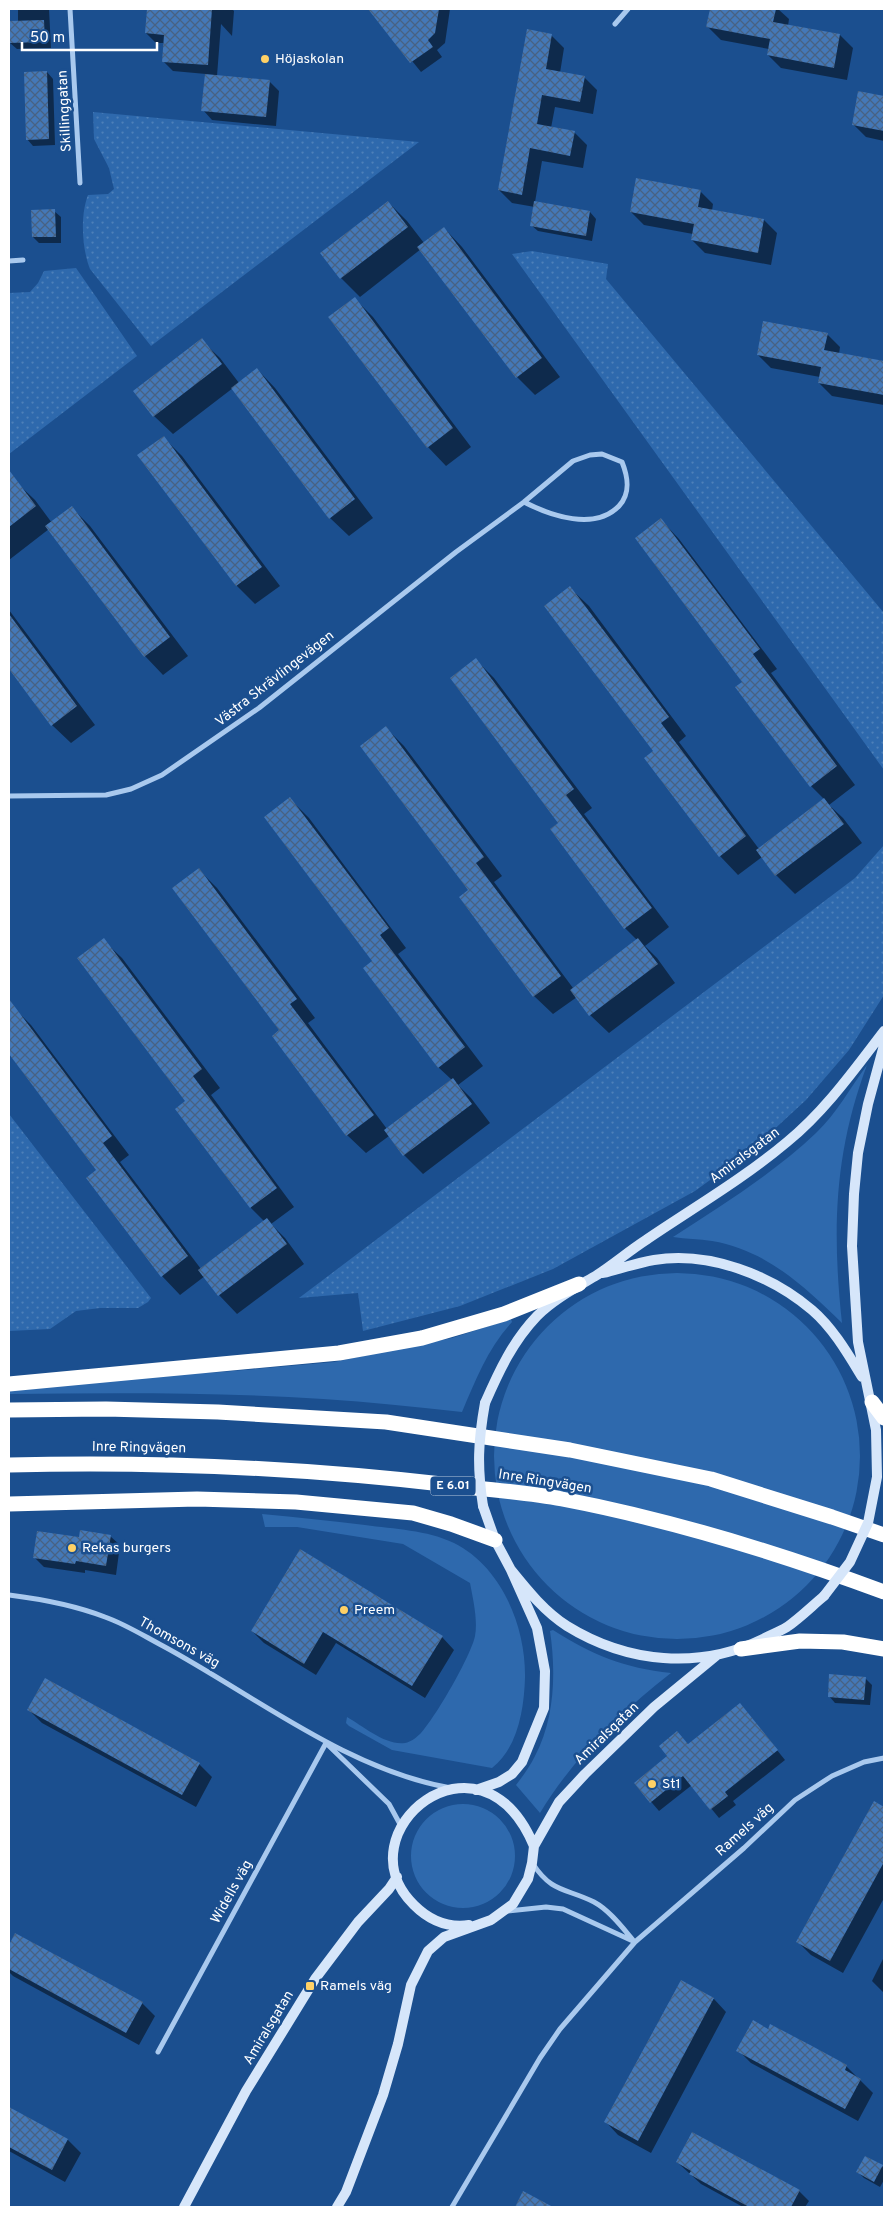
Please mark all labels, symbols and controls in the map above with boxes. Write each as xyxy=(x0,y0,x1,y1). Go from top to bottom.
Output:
scale bar xyxy=(22,20,158,52)
text: 50 m xyxy=(30,29,65,48)
place label: Höjaskolan xyxy=(275,51,344,68)
marker: Höjaskolan xyxy=(259,53,271,65)
street label: Skillinggatan xyxy=(54,70,76,152)
street label: Västra Skrävlingevägen xyxy=(212,627,338,731)
street label: Amiralsgatan xyxy=(707,1124,783,1188)
street label: Inre Ringvägen xyxy=(92,1439,186,1457)
street label: Inre Ringvägen xyxy=(497,1466,593,1498)
road number: E 6.01 xyxy=(430,1476,476,1495)
place label: Rekas burgers xyxy=(82,1540,171,1557)
marker: Rekas burgers xyxy=(66,1542,78,1554)
place label: Preem xyxy=(354,1602,395,1619)
marker: Preem xyxy=(338,1604,350,1616)
street label: Thomsons väg xyxy=(136,1614,222,1672)
street label: Amiralsgatan xyxy=(571,1699,643,1769)
place label: St1 xyxy=(662,1776,681,1793)
marker: St1 xyxy=(646,1778,658,1790)
street label: Ramels väg xyxy=(713,1800,777,1860)
street label: Widells väg xyxy=(208,1857,256,1927)
place label: Ramels väg xyxy=(320,1978,392,1995)
marker: Ramels väg xyxy=(304,1980,316,1992)
street label: Amiralsgatan xyxy=(240,1988,298,2068)

